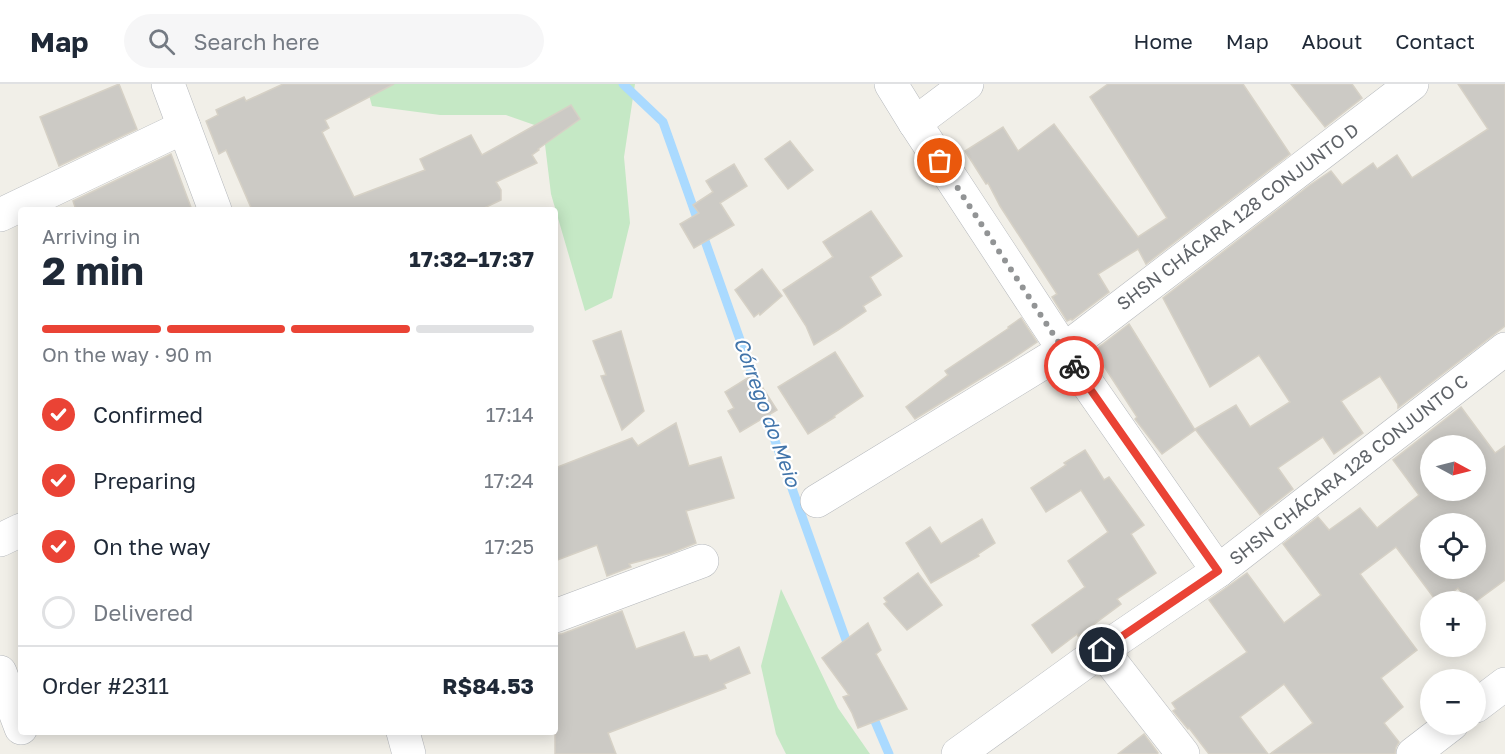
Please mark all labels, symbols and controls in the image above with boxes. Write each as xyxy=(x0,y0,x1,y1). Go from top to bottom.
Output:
search box xyxy=(124,14,544,68)
text: Map xyxy=(30,25,88,58)
icon: search xyxy=(145,25,178,58)
text: Search here xyxy=(193,28,319,55)
text: Home xyxy=(1133,28,1193,54)
text: Map xyxy=(1226,28,1269,54)
text: About xyxy=(1302,28,1362,54)
text: Contact xyxy=(1395,28,1475,54)
street label: SHSN CHÁCARA 128 CONJUNTO D xyxy=(1112,118,1363,314)
pin xyxy=(914,135,965,186)
icon: bag xyxy=(923,144,956,177)
text: Arriving in xyxy=(42,224,140,248)
text: 17:32–17:37 xyxy=(409,245,534,272)
text: 2 min xyxy=(42,247,144,294)
water label: Córrego do Meio xyxy=(729,334,806,491)
courier xyxy=(1044,336,1104,396)
text: On the way · 90 m xyxy=(42,342,212,366)
icon: bike xyxy=(1058,350,1091,383)
street label: SHSN CHÁCARA 128 CONJUNTO C xyxy=(1225,369,1472,569)
icon: check xyxy=(42,398,75,431)
text: Confirmed xyxy=(93,401,203,428)
text: 17:14 xyxy=(486,402,534,426)
north arrow xyxy=(1420,435,1486,501)
map controls xyxy=(1420,435,1486,735)
icon: check xyxy=(42,464,75,497)
text: Preparing xyxy=(93,467,196,494)
text: 17:24 xyxy=(484,468,534,492)
button: locate xyxy=(1420,513,1486,579)
icon: check xyxy=(42,530,75,563)
text: On the way xyxy=(93,533,211,560)
text: 17:25 xyxy=(485,534,534,558)
button: + xyxy=(1420,591,1486,657)
text: Delivered xyxy=(93,599,193,626)
pin xyxy=(1076,624,1127,675)
icon: home xyxy=(1085,633,1118,666)
button: − xyxy=(1420,669,1486,735)
text: Order #2311 xyxy=(42,672,169,699)
text: R$84.53 xyxy=(442,672,534,699)

